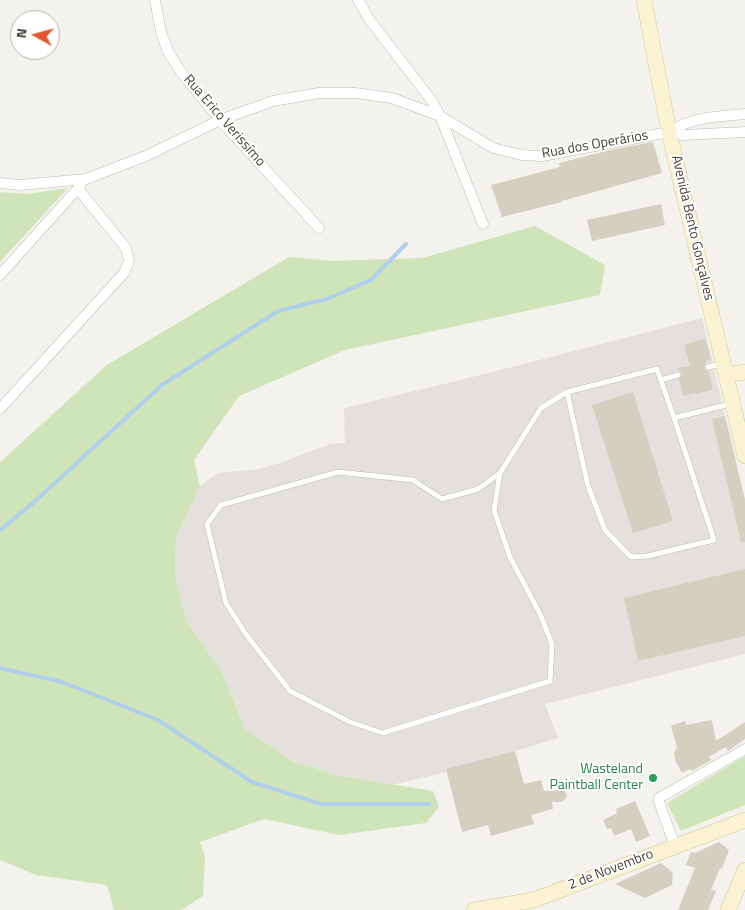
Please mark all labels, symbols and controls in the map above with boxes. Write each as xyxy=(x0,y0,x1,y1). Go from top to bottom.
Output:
north arrow xyxy=(10,10,60,60)
text: N xyxy=(10,27,32,39)
street label: Rua Erico Verissímo xyxy=(180,72,268,170)
street label: Rua dos Operários xyxy=(540,127,650,163)
street label: Avenida Bento Gonçalves xyxy=(667,154,717,302)
place label: Wasteland Paintball Center xyxy=(550,762,643,794)
marker: Wasteland Paintball Center xyxy=(647,772,659,784)
street label: 2 de Novembro xyxy=(566,846,656,894)

